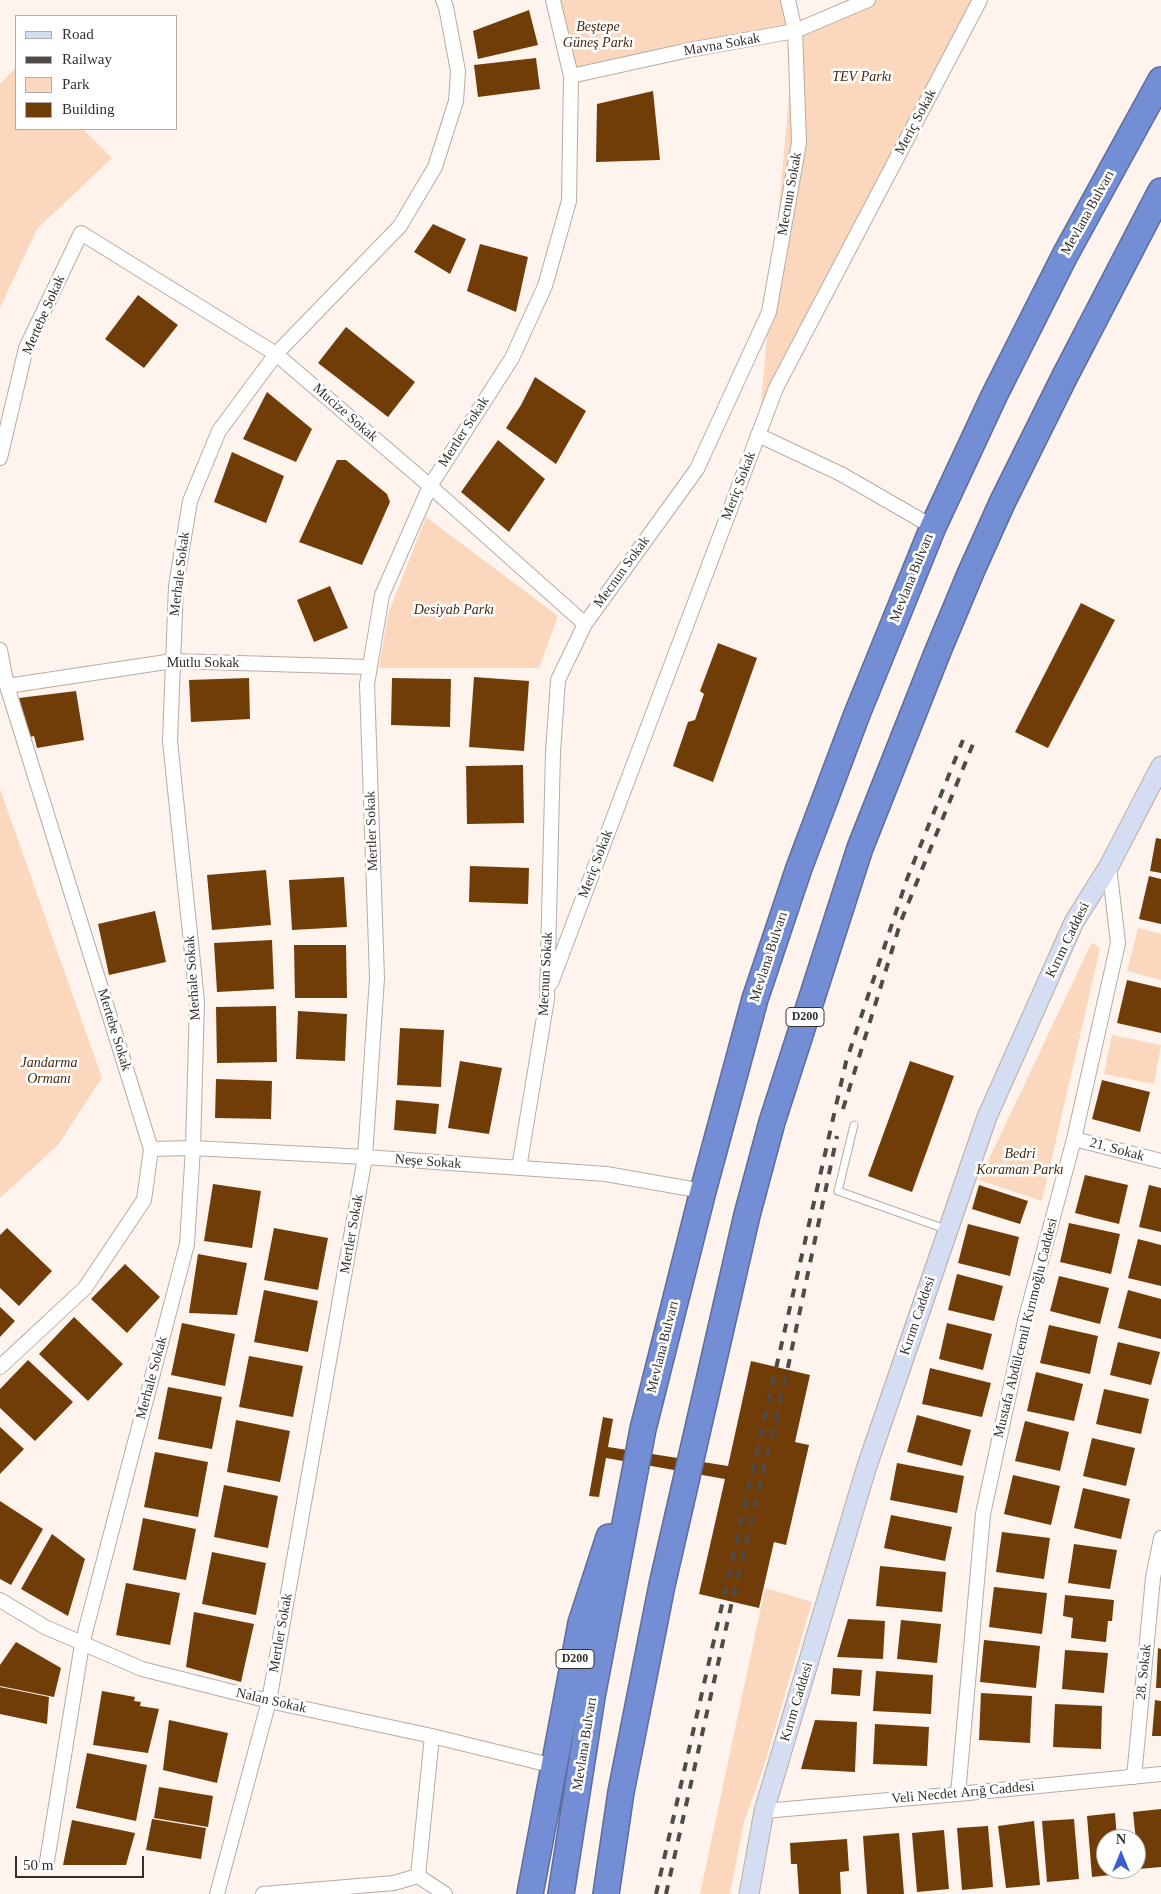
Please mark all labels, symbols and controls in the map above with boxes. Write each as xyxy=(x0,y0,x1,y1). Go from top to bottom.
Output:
legend xyxy=(15,15,178,130)
park label: Beştepe Güneş Parkı xyxy=(563,19,633,52)
text: Road xyxy=(62,26,94,42)
street label: Mavna Sokak xyxy=(682,30,762,60)
text: Railway xyxy=(62,51,112,67)
park label: TEV Parkı xyxy=(832,69,892,85)
text: Park xyxy=(62,76,90,92)
street label: Meriç Sokak xyxy=(892,86,940,158)
text: Building xyxy=(62,101,115,117)
street label: Mecnun Sokak xyxy=(774,151,806,237)
street label: Mevlana Bulvarı xyxy=(1058,168,1118,258)
street label: Mertebe Sokak xyxy=(19,273,69,357)
street label: Mucize Sokak xyxy=(309,380,381,446)
street label: Mertler Sokak xyxy=(435,394,493,470)
street label: Meriç Sokak xyxy=(718,449,760,523)
street label: Merhale Sokak xyxy=(166,531,194,617)
street label: Mevlana Bulvarı xyxy=(887,531,937,625)
street label: Mecnun Sokak xyxy=(590,533,654,611)
park label: Desiyab Parkı xyxy=(414,602,494,618)
street label: Mutlu Sokak xyxy=(167,655,239,671)
street label: Mertler Sokak xyxy=(362,790,382,872)
street label: Meriç Sokak xyxy=(575,827,617,901)
street label: Kırım Caddesi xyxy=(1042,899,1094,981)
street label: Mevlana Bulvarı xyxy=(746,909,792,1005)
street label: Mecnun Sokak xyxy=(535,931,557,1017)
street label: Merhale Sokak xyxy=(182,935,204,1021)
street label: Mertebe Sokak xyxy=(94,987,134,1073)
road number: D200 xyxy=(786,1008,824,1026)
park label: Jandarma Ormanı xyxy=(21,1055,77,1088)
street label: 21. Sokak xyxy=(1088,1135,1146,1165)
park label: Bedri Koraman Parkı xyxy=(976,1146,1064,1178)
street label: Neşe Sokak xyxy=(394,1151,462,1173)
street label: Mertler Sokak xyxy=(337,1193,367,1275)
street label: Mustafa Abdülcemil Kırımoğlu Caddesi xyxy=(991,1216,1061,1440)
street label: Kırım Caddesi xyxy=(897,1274,939,1358)
street label: Mevlana Bulvarı xyxy=(643,1299,683,1395)
street label: Merhale Sokak xyxy=(133,1335,171,1421)
street label: Mertler Sokak xyxy=(266,1592,296,1674)
street label: 28. Sokak xyxy=(1133,1643,1155,1701)
road number: D200 xyxy=(556,1650,594,1668)
street label: Kırım Caddesi xyxy=(777,1660,817,1744)
street label: Nalan Sokak xyxy=(234,1685,308,1717)
street label: Mevlana Bulvarı xyxy=(569,1696,601,1792)
street label: Veli Necdet Arığ Caddesi xyxy=(891,1778,1035,1808)
north arrow xyxy=(1096,1829,1146,1879)
text: N xyxy=(1116,1832,1126,1847)
scale bar xyxy=(18,1846,146,1878)
text: 50 m xyxy=(23,1857,53,1873)

